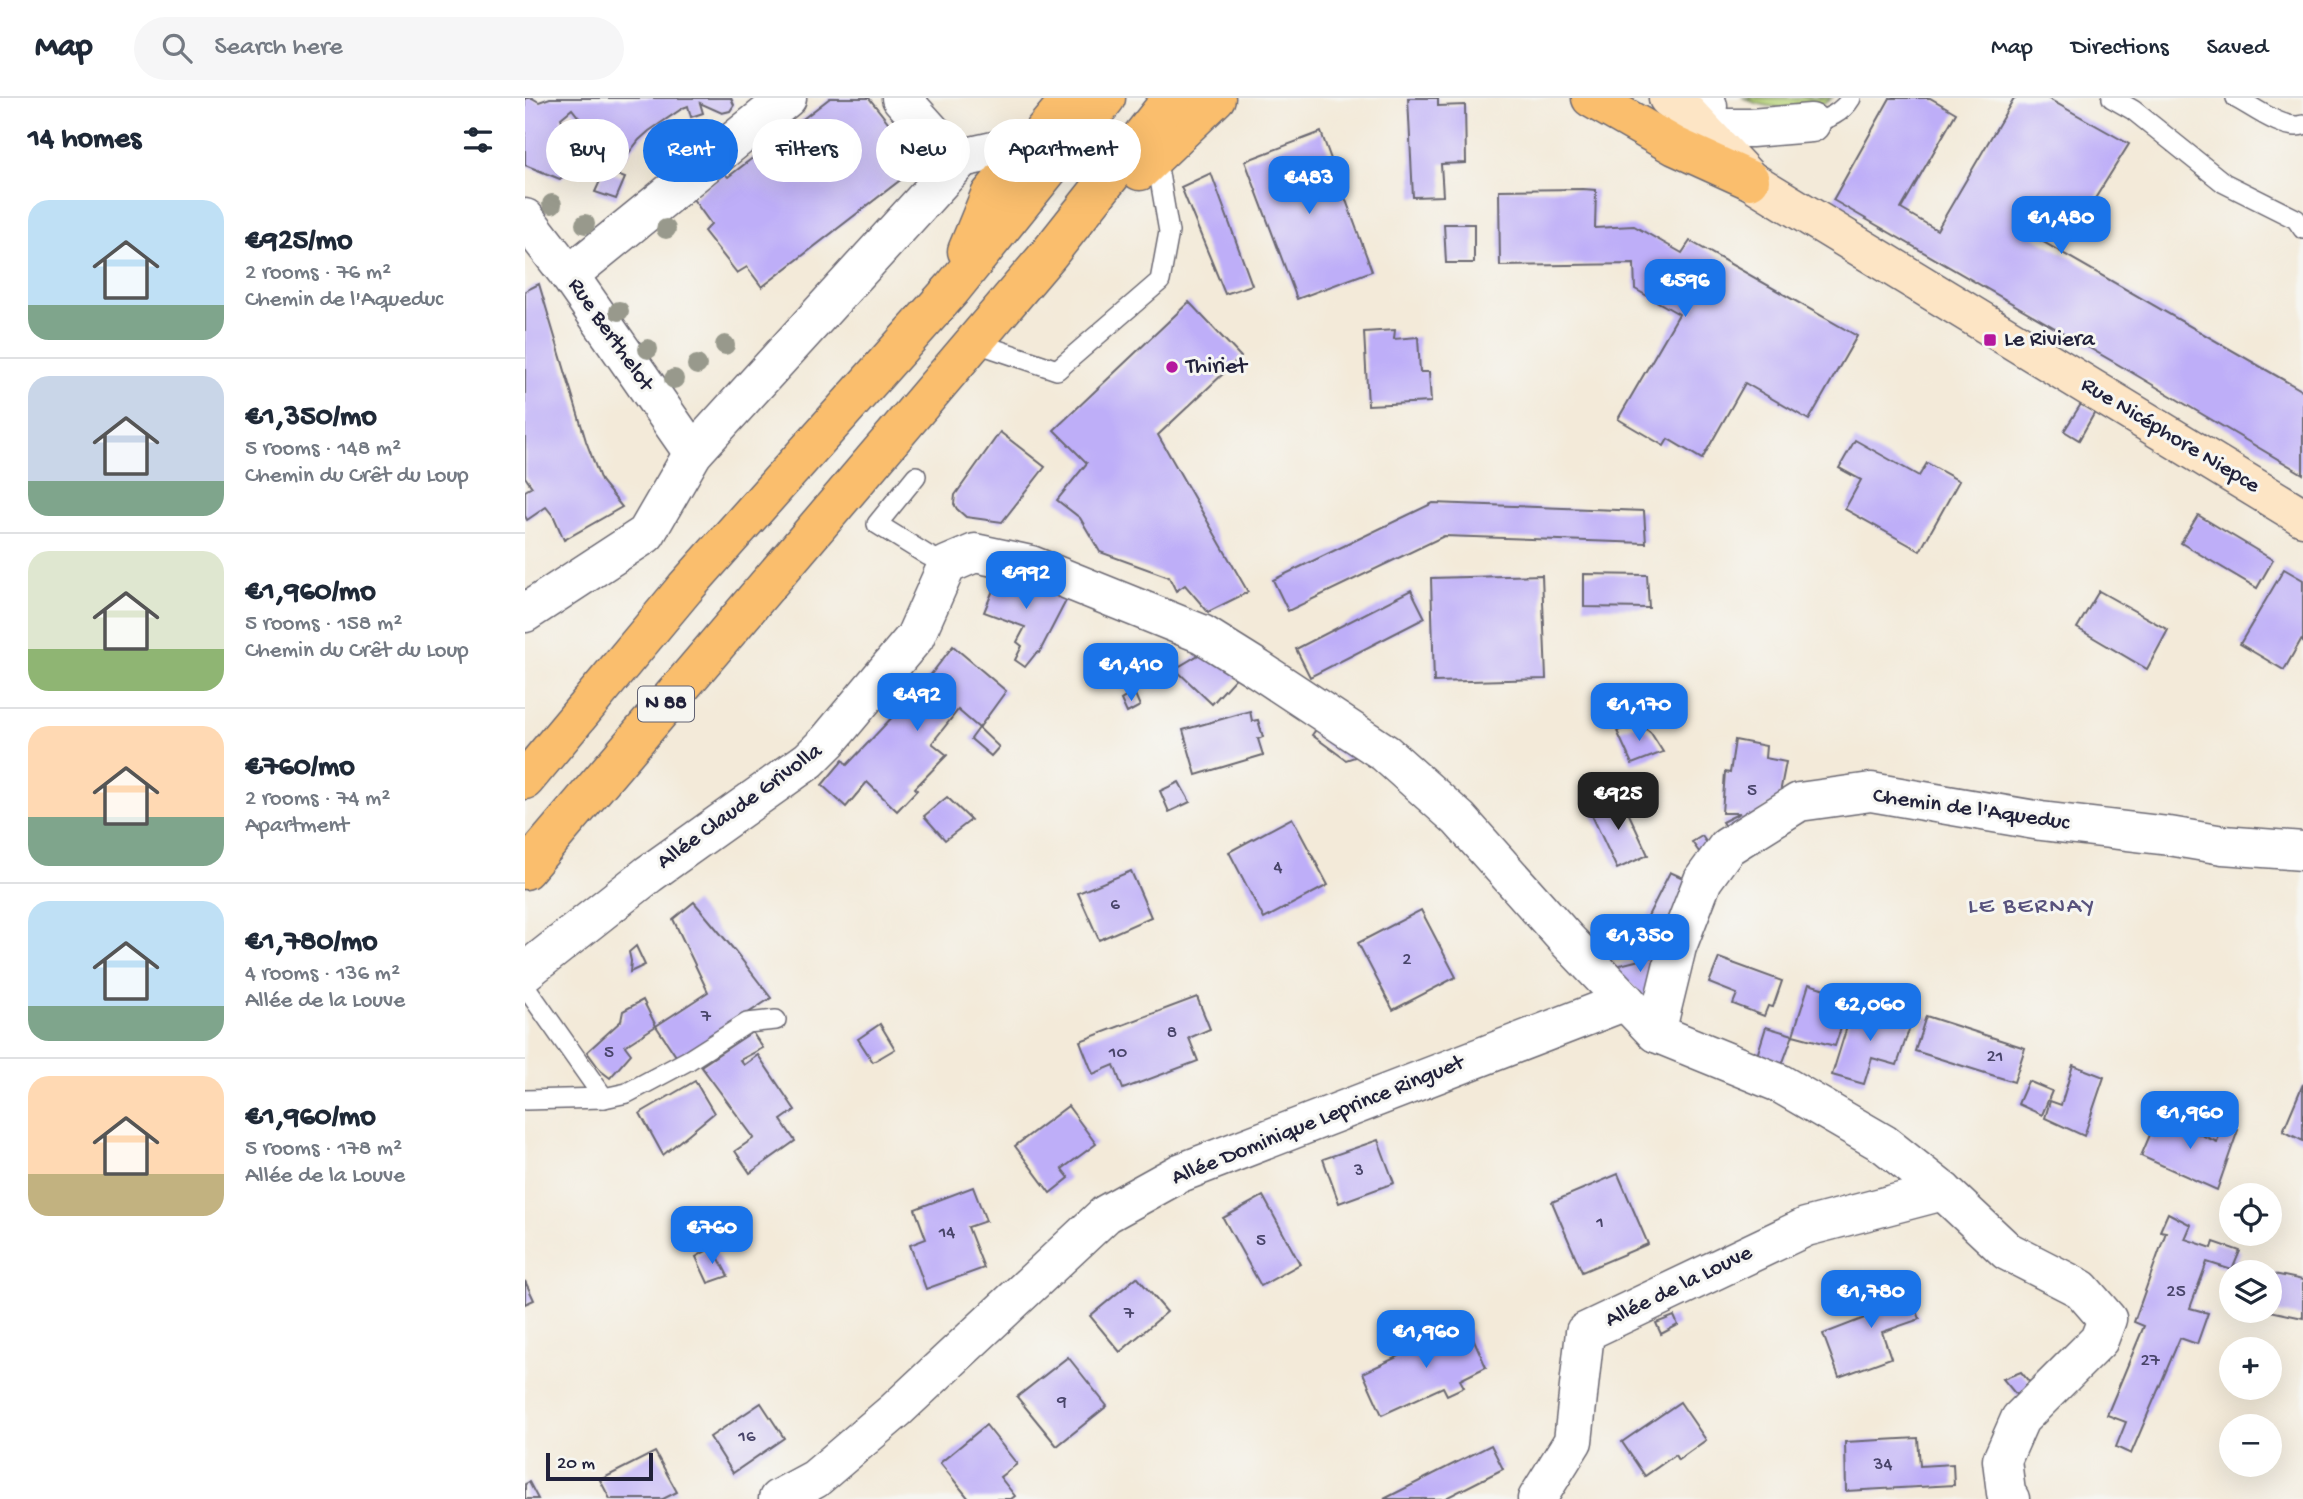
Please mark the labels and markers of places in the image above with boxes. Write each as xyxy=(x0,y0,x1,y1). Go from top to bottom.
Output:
pin: €483 xyxy=(1268,156,1350,216)
pin: €1,480 xyxy=(2004,197,2118,256)
pin: €596 xyxy=(1644,260,1726,319)
place label: Le Riviera xyxy=(2004,327,2096,354)
marker: Le Riviera xyxy=(1982,332,1998,348)
place label: Thiriet xyxy=(1184,354,1248,381)
marker: Thiriet xyxy=(1164,359,1180,375)
pin: €992 xyxy=(985,552,1067,611)
pin: €1,410 xyxy=(1074,644,1188,703)
pin: €492 xyxy=(876,674,958,733)
pin: €1,170 xyxy=(1582,684,1696,743)
pin: €925 xyxy=(1577,772,1659,832)
pin: €1,350 xyxy=(1583,914,1697,974)
pin: €2,060 xyxy=(1813,984,1927,1043)
pin: €1,960 xyxy=(2133,1091,2247,1151)
pin: €760 xyxy=(671,1206,753,1266)
pin: €1,780 xyxy=(1814,1270,1928,1330)
pin: €1,960 xyxy=(1369,1310,1483,1370)

